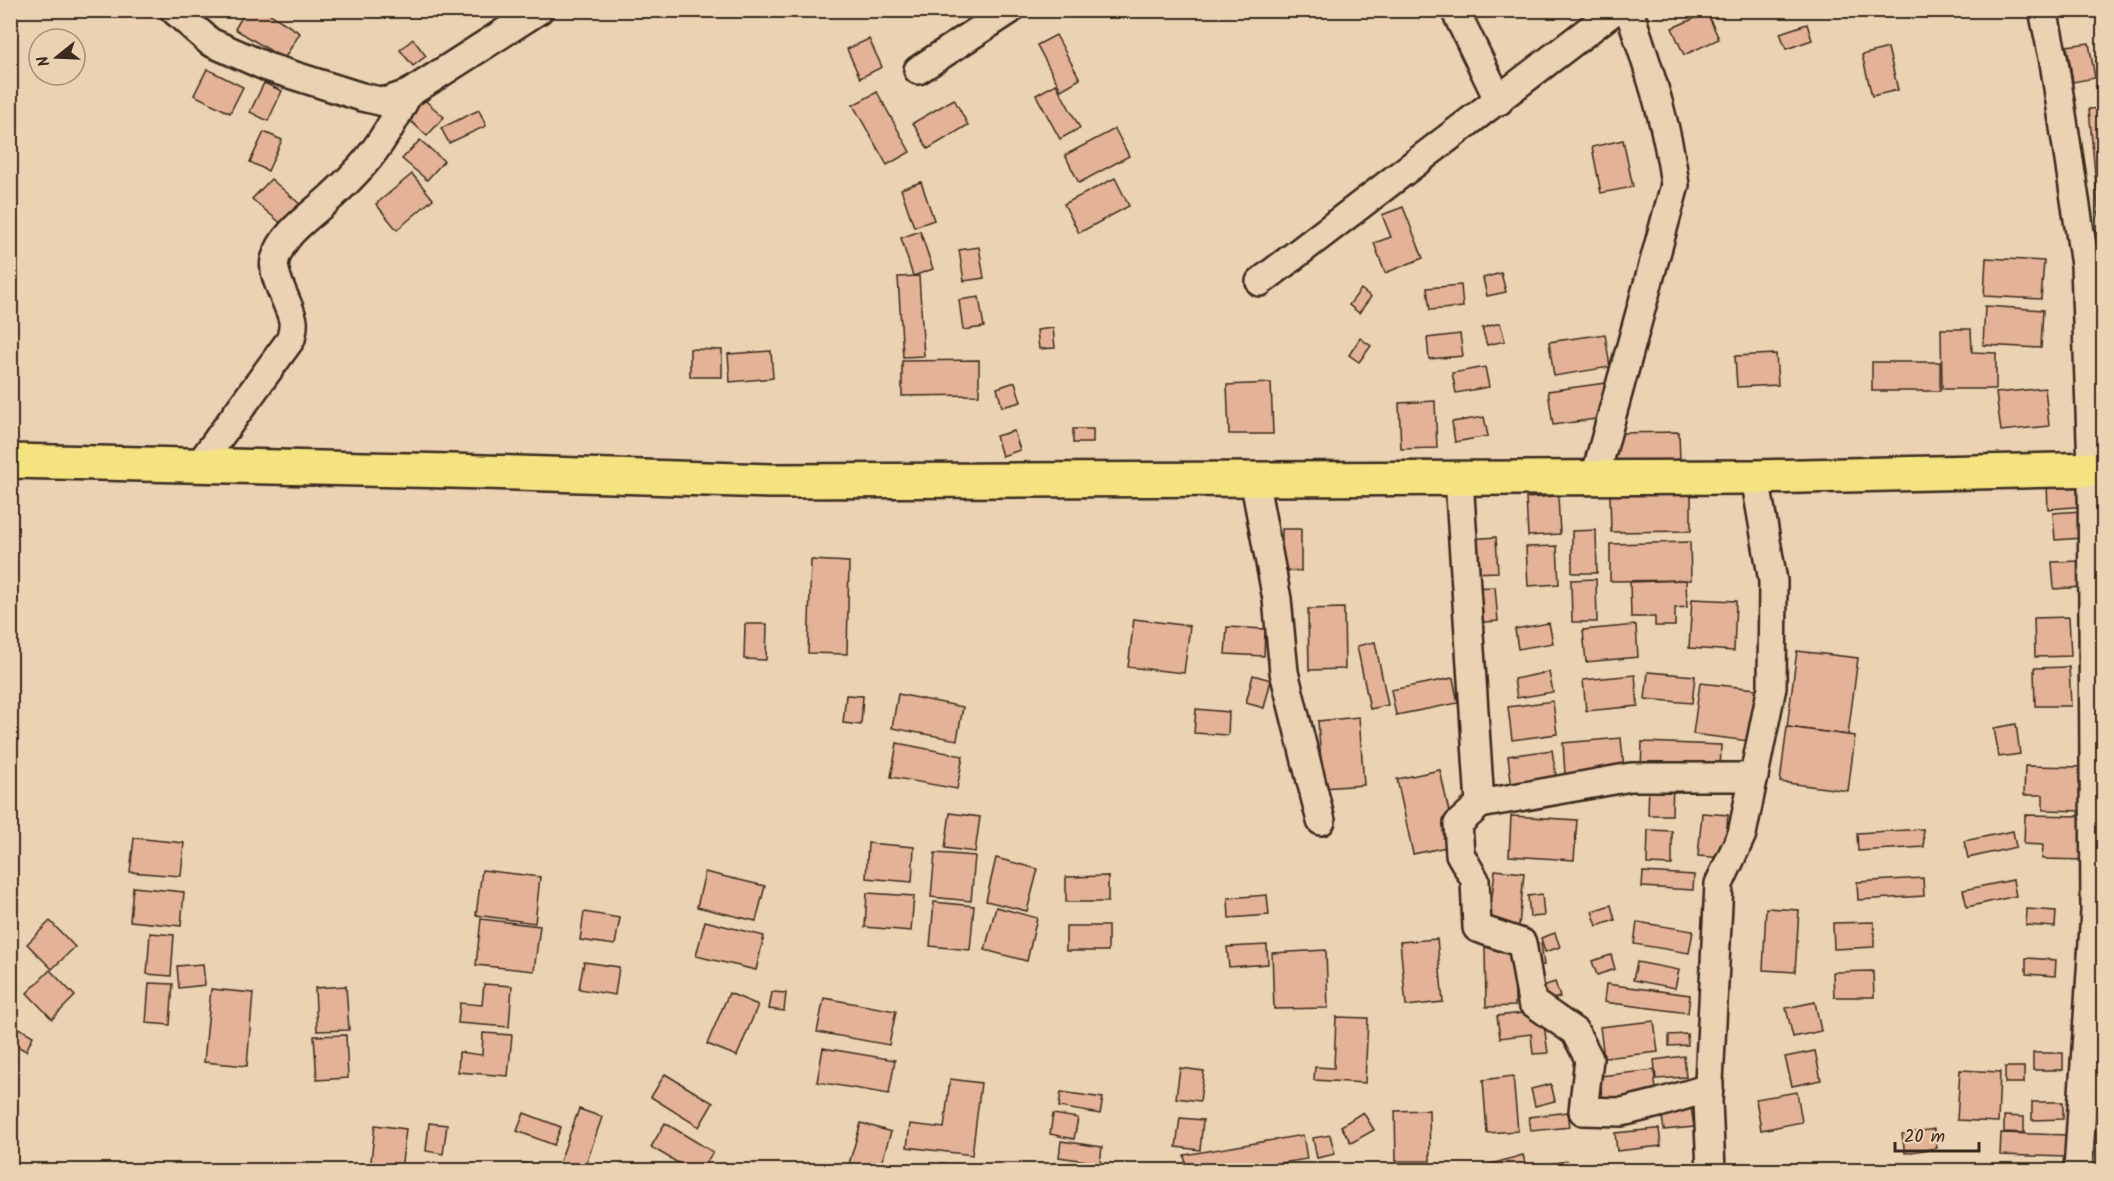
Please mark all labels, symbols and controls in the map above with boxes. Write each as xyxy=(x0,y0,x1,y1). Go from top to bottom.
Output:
north arrow xyxy=(27,27,87,87)
text: N xyxy=(31,53,58,70)
scale bar xyxy=(1895,1115,1979,1153)
text: 20 m xyxy=(1904,1123,1945,1152)

